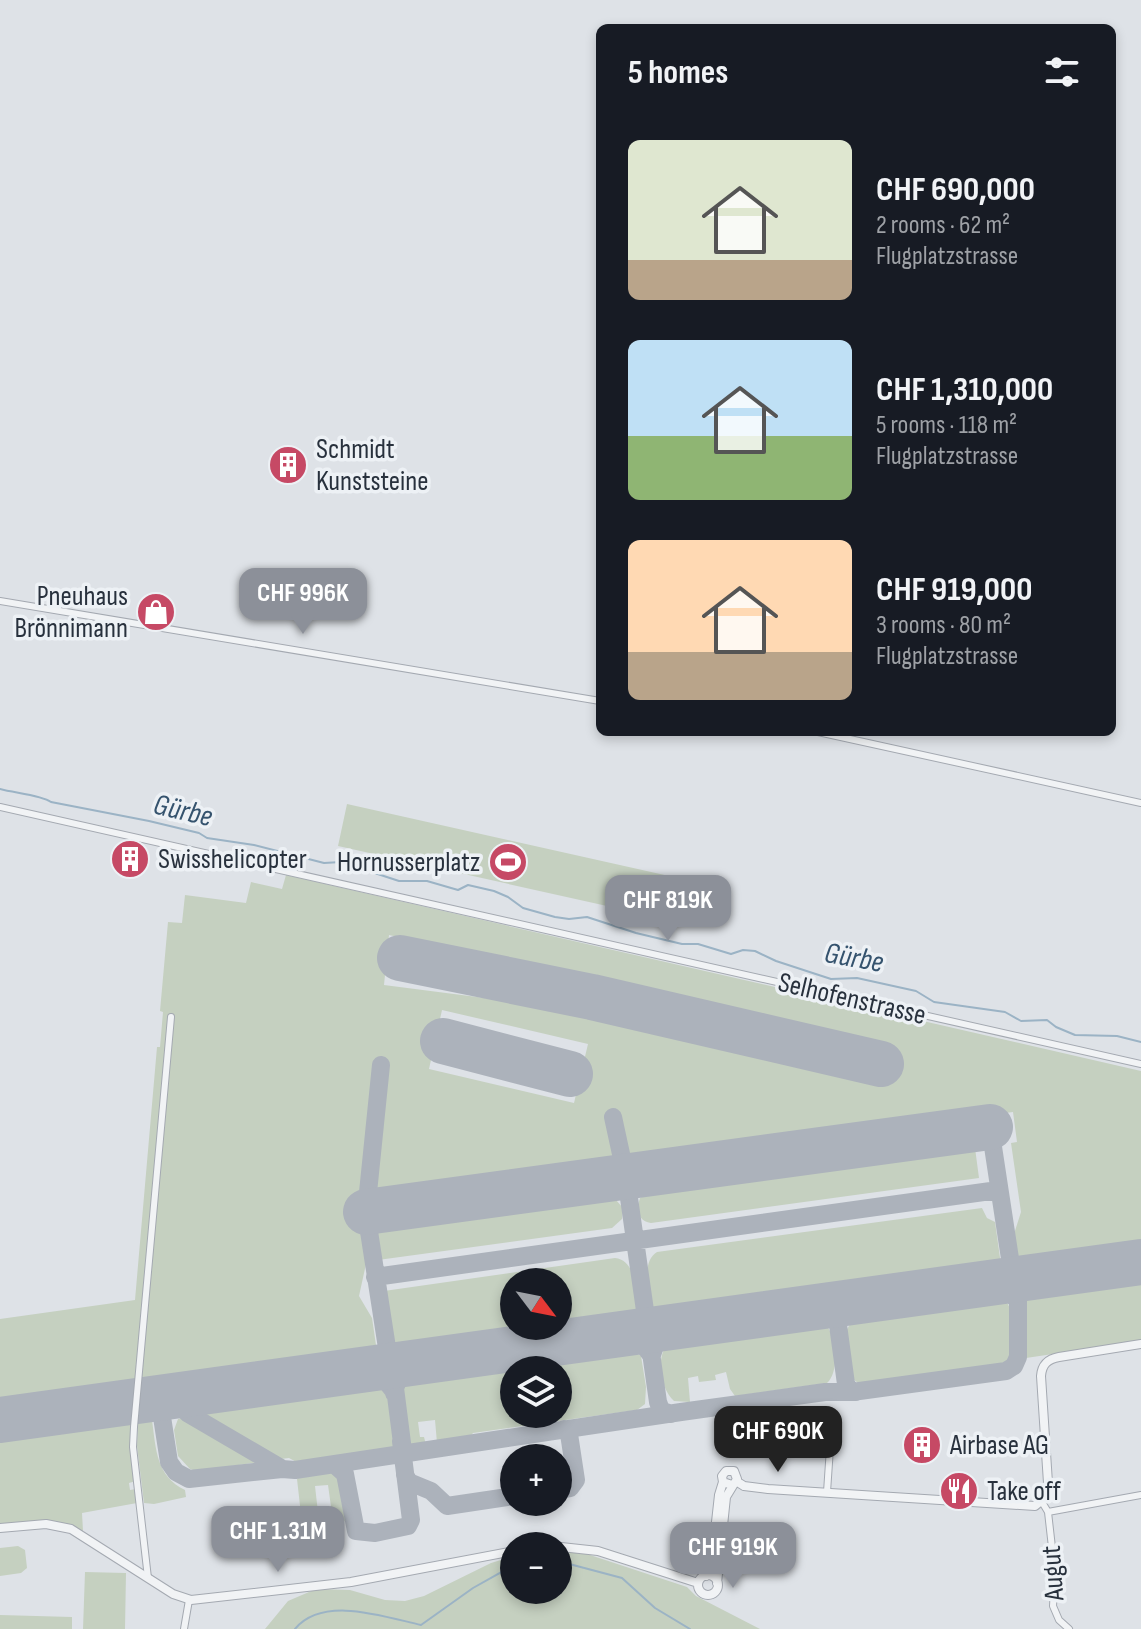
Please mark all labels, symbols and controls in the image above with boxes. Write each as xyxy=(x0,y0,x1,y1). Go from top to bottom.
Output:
icon: filters xyxy=(1040,50,1084,94)
text: 5 homes xyxy=(628,52,728,93)
text: CHF 690,000 xyxy=(876,169,1035,210)
icon: home xyxy=(692,172,788,268)
text: 2 rooms · 62 m² xyxy=(876,210,1010,241)
text: Flugplatzstrasse xyxy=(876,241,1018,272)
text: CHF 1,310,000 xyxy=(876,369,1053,410)
icon: home xyxy=(692,372,788,468)
text: 5 rooms · 118 m² xyxy=(876,410,1017,441)
place label: Schmidt Kunststeine xyxy=(316,433,428,498)
text: Flugplatzstrasse xyxy=(876,441,1018,472)
building icon: Schmidt Kunststeine xyxy=(267,444,309,486)
pin: CHF 996K xyxy=(220,568,386,636)
text: CHF 919,000 xyxy=(876,569,1032,610)
icon: home xyxy=(692,572,788,668)
text: CHF 996K xyxy=(257,578,349,609)
place label: Pneuhaus Brönnimann xyxy=(14,580,128,645)
shop icon: Pneuhaus Brönnimann xyxy=(135,591,177,633)
text: 3 rooms · 80 m² xyxy=(876,610,1011,641)
text: Flugplatzstrasse xyxy=(876,641,1018,672)
water label: Gürbe xyxy=(150,787,216,835)
building icon: Swisshelicopter xyxy=(109,838,151,880)
sports icon: Hornusserplatz xyxy=(487,841,529,883)
place label: Swisshelicopter xyxy=(158,843,307,876)
place label: Hornusserplatz xyxy=(337,846,480,879)
pin: CHF 819K xyxy=(585,875,751,943)
text: CHF 819K xyxy=(623,885,713,916)
water label: Gürbe xyxy=(822,935,887,981)
street label: Selhofenstrasse xyxy=(775,966,929,1032)
north arrow xyxy=(500,1268,572,1340)
map controls xyxy=(500,1268,572,1604)
button: layers xyxy=(500,1356,572,1428)
pin: CHF 690K xyxy=(695,1406,861,1474)
text: CHF 690K xyxy=(732,1416,824,1447)
building icon: Airbase AG xyxy=(901,1424,943,1466)
place label: Airbase AG xyxy=(949,1429,1049,1462)
button: + xyxy=(500,1444,572,1516)
restaurant icon: Take off xyxy=(938,1470,980,1512)
place label: Take off xyxy=(987,1475,1062,1508)
pin: CHF 1.31M xyxy=(186,1506,370,1574)
text: CHF 1.31M xyxy=(229,1516,327,1547)
pin: CHF 919K xyxy=(650,1522,816,1590)
button: − xyxy=(500,1532,572,1604)
text: CHF 919K xyxy=(688,1532,778,1563)
street label: Augut xyxy=(1035,1544,1071,1603)

